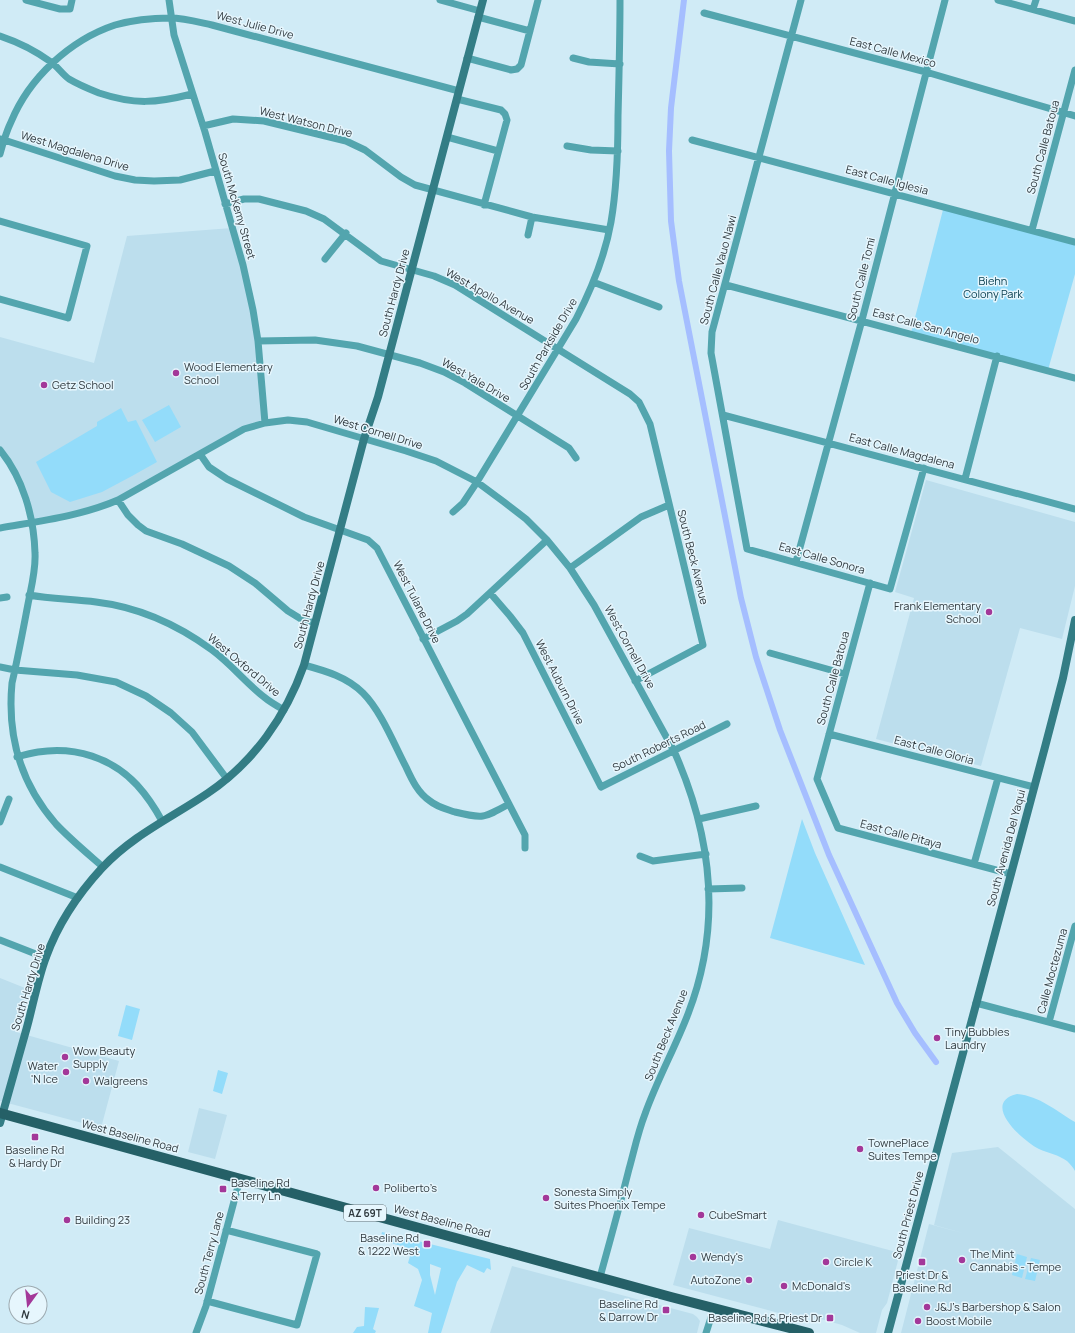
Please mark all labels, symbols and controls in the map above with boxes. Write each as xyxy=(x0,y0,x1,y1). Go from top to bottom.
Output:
street label: West Julie Drive xyxy=(215,7,296,42)
street label: East Calle Mexico xyxy=(848,33,938,70)
street label: South Calle Batoua xyxy=(1023,98,1062,196)
street label: West Watson Drive xyxy=(258,103,355,140)
street label: West Magdalena Drive xyxy=(19,127,132,174)
street label: South McKemy Street xyxy=(215,151,260,261)
street label: East Calle Iglesia xyxy=(844,161,930,198)
street label: South Calle Vauo Nawi xyxy=(696,214,739,326)
street label: South Calle Tomi xyxy=(843,236,878,322)
street label: South Hardy Drive xyxy=(375,247,413,339)
street label: West Apollo Avenue xyxy=(443,264,538,327)
park label: Biehn Colony Park xyxy=(963,273,1023,301)
street label: South Parkside Drive xyxy=(515,294,580,393)
street label: East Calle San Angelo xyxy=(871,304,982,347)
street label: West Yale Drive xyxy=(439,354,514,406)
place label: Wood Elementary School xyxy=(184,359,273,387)
marker: Wood Elementary School xyxy=(171,368,181,378)
place label: Getz School xyxy=(52,377,114,392)
marker: Getz School xyxy=(39,380,49,390)
street label: West Cornell Drive xyxy=(332,411,425,452)
street label: East Calle Magdalena xyxy=(848,429,956,472)
street label: South Beck Avenue xyxy=(674,508,713,607)
street label: East Calle Sonora xyxy=(777,538,867,577)
street label: West Tulane Drive xyxy=(390,558,445,646)
street label: South Hardy Drive xyxy=(290,559,328,651)
place label: Frank Elementary School xyxy=(894,598,981,626)
street label: West Cornell Drive xyxy=(601,603,660,691)
marker: Frank Elementary School xyxy=(984,607,994,617)
street label: South Calle Batoua xyxy=(813,629,852,727)
street label: West Oxford Drive xyxy=(205,630,284,700)
street label: West Auburn Drive xyxy=(533,637,589,727)
street label: South Roberts Road xyxy=(610,717,708,775)
street label: East Calle Gloria xyxy=(893,732,976,767)
street label: South Avenida Del Yaqui xyxy=(983,788,1028,908)
street label: East Calle Pitaya xyxy=(859,815,943,852)
street label: Calle Moctezuma xyxy=(1033,926,1070,1015)
street label: South Hardy Drive xyxy=(7,941,48,1032)
street label: South Beck Avenue xyxy=(640,986,691,1083)
place label: Tiny Bubbles Laundry xyxy=(945,1024,1010,1052)
marker: Tiny Bubbles Laundry xyxy=(932,1033,942,1043)
place label: Wow Beauty Supply xyxy=(73,1043,136,1071)
marker: Wow Beauty Supply xyxy=(60,1052,70,1062)
place label: Water 'N Ice xyxy=(28,1058,59,1086)
marker: Water 'N Ice xyxy=(61,1067,71,1077)
place label: Walgreens xyxy=(94,1073,148,1088)
marker: Walgreens xyxy=(81,1076,91,1086)
street label: West Baseline Road xyxy=(80,1115,180,1156)
marker: Baseline Rd & Hardy Dr xyxy=(30,1132,40,1142)
place label: TownePlace Suites Tempe xyxy=(868,1135,937,1163)
place label: Baseline Rd & Hardy Dr xyxy=(6,1142,64,1170)
marker: TownePlace Suites Tempe xyxy=(855,1144,865,1154)
street label: South Priest Drive xyxy=(889,1169,927,1261)
place label: Baseline Rd & Terry Ln xyxy=(231,1175,290,1203)
place label: Poliberto’s xyxy=(384,1180,437,1195)
marker: Poliberto’s xyxy=(371,1183,381,1193)
marker: Baseline Rd & Terry Ln xyxy=(218,1184,228,1194)
place label: Sonesta Simply Suites Phoenix Tempe xyxy=(554,1184,666,1212)
marker: Sonesta Simply Suites Phoenix Tempe xyxy=(541,1193,551,1203)
street label: West Baseline Road xyxy=(392,1200,492,1241)
road number: AZ 69T xyxy=(344,1205,386,1221)
place label: CubeSmart xyxy=(709,1207,767,1222)
street label: South Terry Lane xyxy=(190,1209,227,1296)
marker: CubeSmart xyxy=(696,1210,706,1220)
place label: Building 23 xyxy=(75,1212,130,1227)
marker: Building 23 xyxy=(62,1215,72,1225)
place label: Baseline Rd & 1222 West xyxy=(358,1230,419,1258)
marker: Baseline Rd & 1222 West xyxy=(422,1239,432,1249)
place label: The Mint Cannabis - Tempe xyxy=(970,1246,1062,1274)
place label: Wendy's xyxy=(701,1249,743,1264)
marker: Wendy's xyxy=(688,1252,698,1262)
place label: Circle K xyxy=(834,1254,872,1269)
marker: The Mint Cannabis - Tempe xyxy=(957,1255,967,1265)
marker: Circle K xyxy=(821,1257,831,1267)
marker: Priest Dr & Baseline Rd xyxy=(917,1257,927,1267)
place label: Priest Dr & Baseline Rd xyxy=(893,1267,951,1295)
place label: AutoZone xyxy=(691,1272,742,1287)
marker: AutoZone xyxy=(744,1275,754,1285)
place label: McDonald's xyxy=(792,1278,850,1293)
marker: McDonald's xyxy=(779,1281,789,1291)
north arrow xyxy=(8,1285,48,1325)
place label: Baseline Rd & Darrow Dr xyxy=(599,1296,658,1324)
place label: J&J's Barbershop & Salon xyxy=(935,1299,1061,1314)
marker: J&J's Barbershop & Salon xyxy=(922,1302,932,1312)
marker: Baseline Rd & Darrow Dr xyxy=(661,1305,671,1315)
text: N xyxy=(19,1307,31,1323)
place label: Baseline Rd & Priest Dr xyxy=(708,1310,822,1325)
marker: Baseline Rd & Priest Dr xyxy=(825,1313,835,1323)
place label: Boost Mobile xyxy=(926,1313,992,1328)
marker: Boost Mobile xyxy=(913,1316,923,1326)

